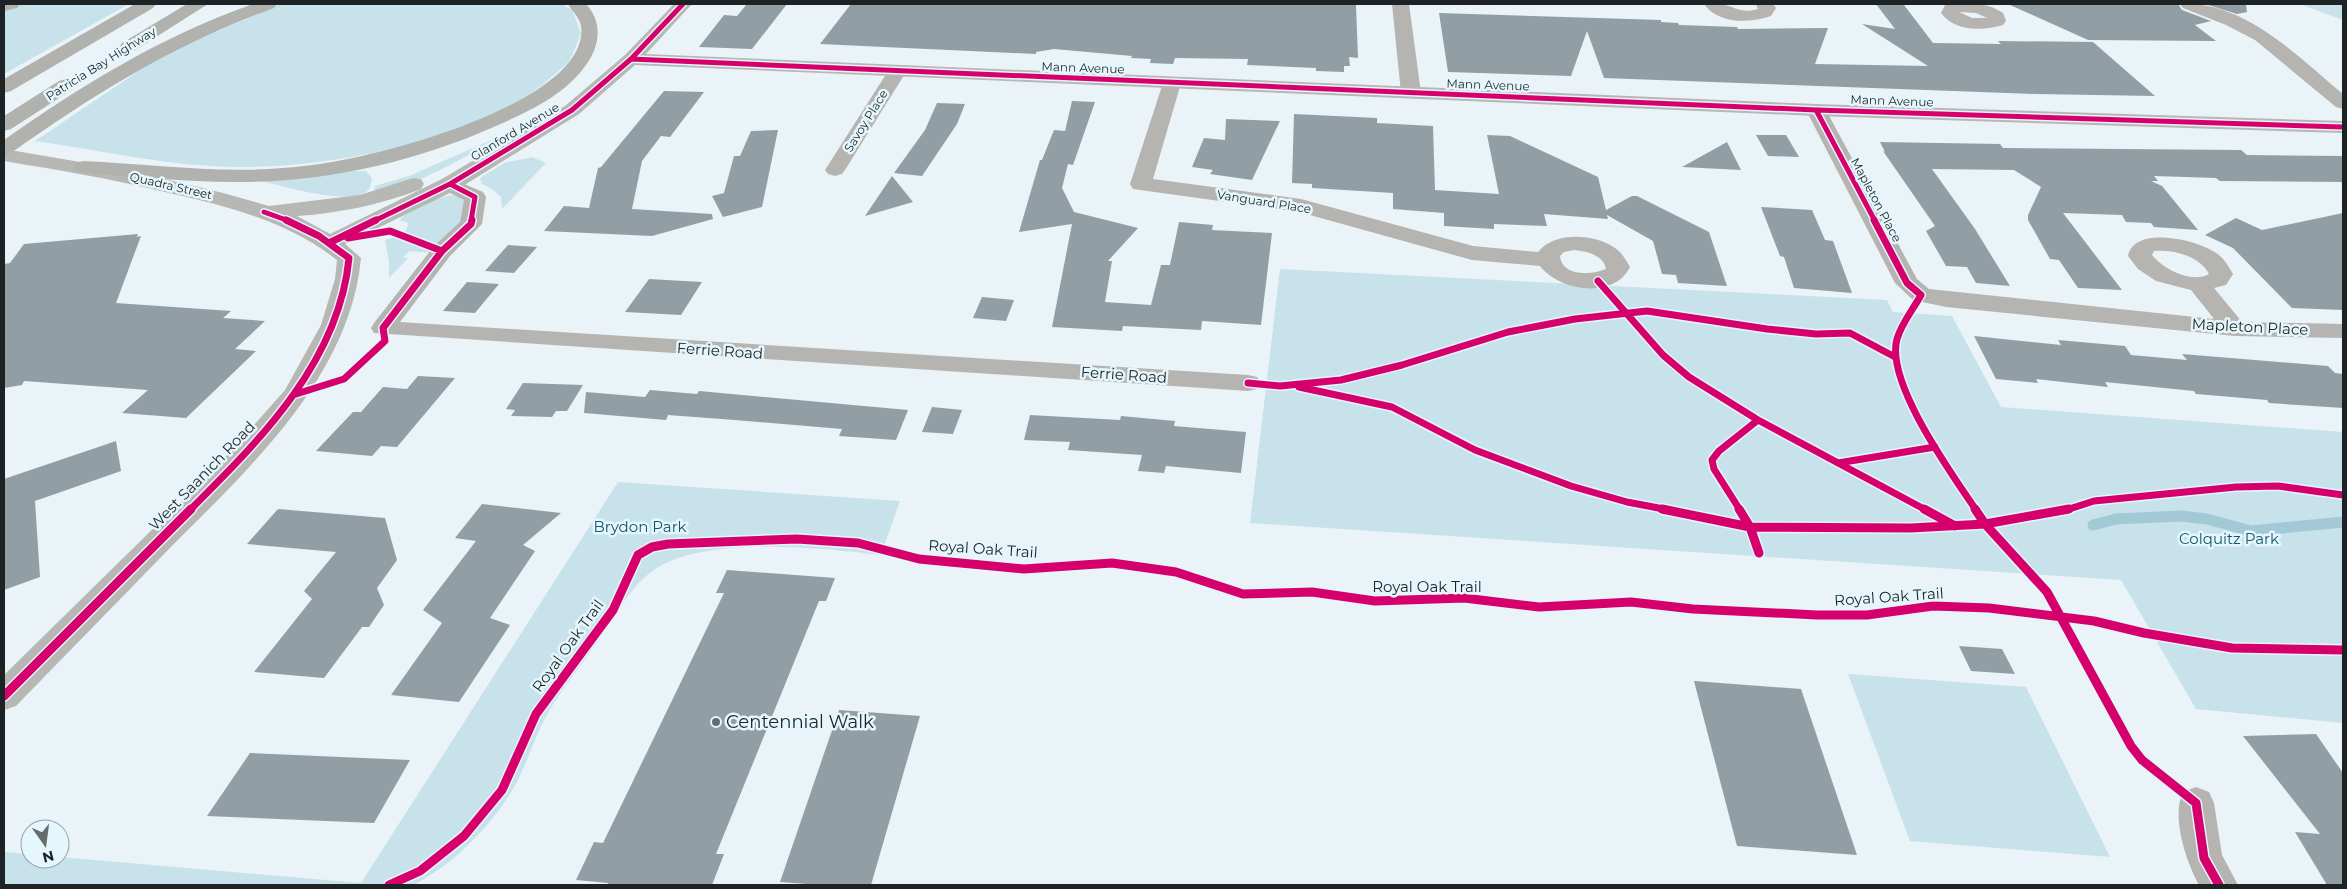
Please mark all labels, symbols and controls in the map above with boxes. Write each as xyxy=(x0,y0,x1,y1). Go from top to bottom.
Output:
street label: Patricia Bay Highway xyxy=(43,23,159,104)
street label: Mann Avenue xyxy=(1041,59,1125,76)
street label: Mann Avenue xyxy=(1446,76,1530,93)
street label: Savoy Place xyxy=(841,87,891,155)
street label: Mann Avenue xyxy=(1850,92,1934,109)
street label: Glanford Avenue xyxy=(468,99,562,164)
street label: Mapleton Place xyxy=(1848,155,1905,245)
street label: Quadra Street xyxy=(128,169,214,202)
street label: Vanguard Place xyxy=(1216,187,1312,216)
street label: Mapleton Place xyxy=(2191,314,2309,339)
street label: Ferrie Road xyxy=(676,338,764,363)
street label: Ferrie Road xyxy=(1080,362,1168,387)
street label: West Saanich Road xyxy=(144,417,259,534)
park label: Brydon Park xyxy=(593,517,687,536)
park label: Colquitz Park xyxy=(2179,529,2279,548)
street label: Royal Oak Trail xyxy=(928,535,1038,562)
street label: Royal Oak Trail xyxy=(1372,577,1482,596)
street label: Royal Oak Trail xyxy=(1834,583,1944,610)
street label: Royal Oak Trail xyxy=(528,596,608,696)
place label: Centennial Walk xyxy=(726,711,874,733)
marker: Centennial Walk xyxy=(710,716,722,728)
north arrow xyxy=(20,819,70,869)
text: N xyxy=(40,847,56,867)

